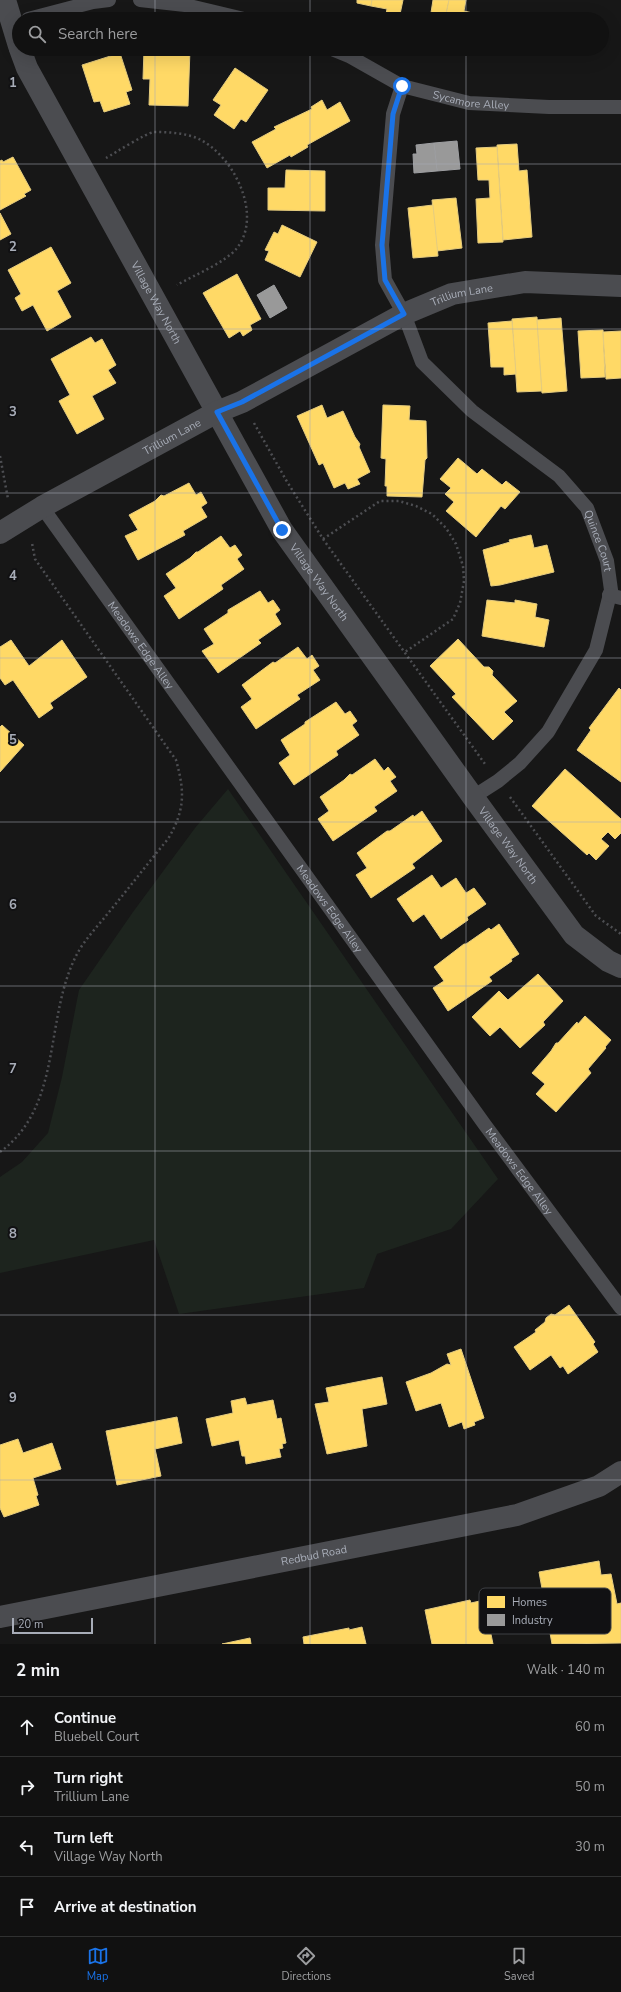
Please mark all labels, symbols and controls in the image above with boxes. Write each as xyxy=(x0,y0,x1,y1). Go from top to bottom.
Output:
search box xyxy=(12,12,609,56)
icon: search xyxy=(26,23,48,45)
text: Search here xyxy=(58,24,138,44)
text: 1 xyxy=(9,74,17,92)
route start xyxy=(393,77,411,95)
street label: Sycamore Alley xyxy=(431,87,510,113)
text: 2 xyxy=(9,238,17,256)
street label: Village Way North xyxy=(127,258,185,347)
street label: Trillium Lane xyxy=(428,280,494,310)
text: 3 xyxy=(9,403,17,421)
street label: Trillium Lane xyxy=(140,415,204,459)
street label: Quince Court xyxy=(580,508,615,572)
route end xyxy=(273,521,291,539)
street label: Village Way North xyxy=(285,540,352,624)
text: 4 xyxy=(9,567,17,585)
street label: Meadows Edge Alley xyxy=(104,599,177,693)
text: 5 xyxy=(9,731,17,749)
street label: Village Way North xyxy=(474,803,541,887)
street label: Meadows Edge Alley xyxy=(293,862,366,956)
text: 6 xyxy=(9,896,17,914)
text: 7 xyxy=(9,1060,17,1078)
street label: Meadows Edge Alley xyxy=(482,1125,556,1218)
text: 8 xyxy=(9,1225,17,1243)
text: 9 xyxy=(9,1389,17,1407)
street label: Redbud Road xyxy=(280,1542,348,1569)
legend xyxy=(479,1588,611,1634)
text: Homes xyxy=(512,1595,547,1610)
text: Industry xyxy=(512,1613,553,1628)
scale bar xyxy=(12,1616,93,1635)
text: 20 m xyxy=(18,1617,43,1632)
text: 2 min xyxy=(16,1659,60,1682)
text: Walk · 140 m xyxy=(527,1661,605,1679)
text: Continue xyxy=(54,1708,116,1728)
icon: ahead xyxy=(16,1716,38,1738)
text: 60 m xyxy=(575,1718,605,1736)
text: Bluebell Court xyxy=(54,1728,139,1746)
text: Turn right xyxy=(54,1768,123,1788)
icon: right xyxy=(16,1776,38,1798)
text: 50 m xyxy=(575,1778,605,1796)
text: Trillium Lane xyxy=(54,1788,129,1806)
text: Turn left xyxy=(54,1828,113,1848)
icon: left xyxy=(16,1836,38,1858)
text: 30 m xyxy=(575,1838,605,1856)
text: Village Way North xyxy=(54,1848,163,1866)
icon: arrive xyxy=(16,1896,38,1918)
text: Arrive at destination xyxy=(54,1897,197,1917)
tab: Map xyxy=(87,1945,109,1984)
tab: Directions xyxy=(282,1945,331,1984)
tab: Saved xyxy=(504,1945,534,1984)

